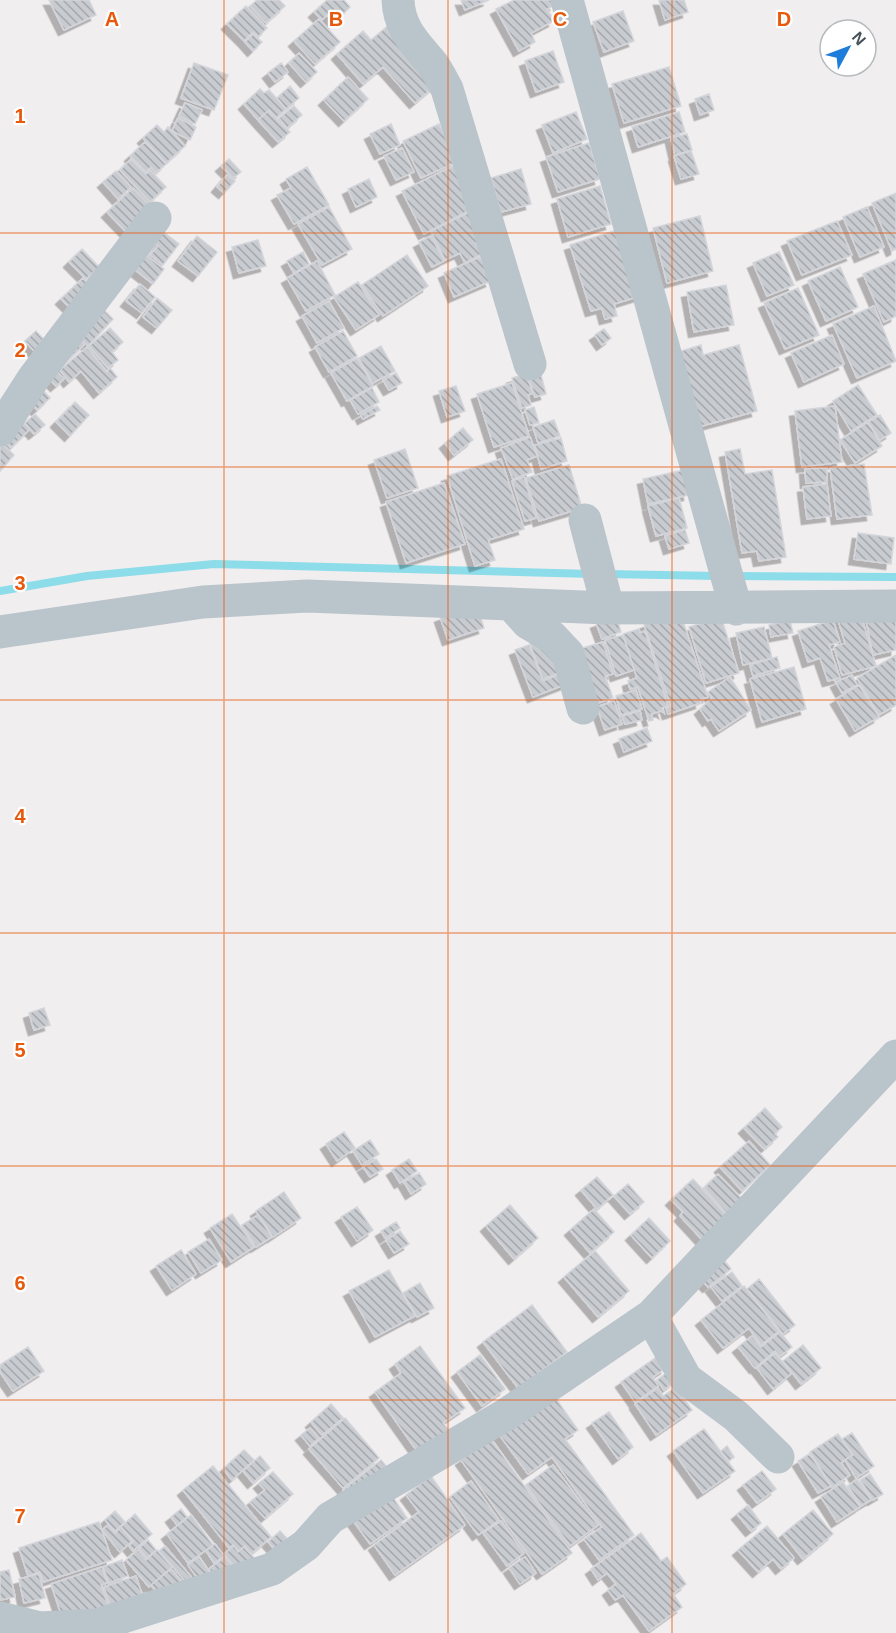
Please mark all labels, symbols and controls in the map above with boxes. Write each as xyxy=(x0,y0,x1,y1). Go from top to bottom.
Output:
text: A xyxy=(105,8,119,30)
text: B xyxy=(329,8,343,30)
text: C xyxy=(553,8,567,30)
text: D xyxy=(777,8,791,30)
north arrow xyxy=(818,18,878,78)
text: N xyxy=(849,29,869,48)
text: 1 xyxy=(14,105,26,127)
text: 2 xyxy=(14,339,26,361)
text: 3 xyxy=(14,572,26,594)
text: 4 xyxy=(14,805,26,827)
text: 5 xyxy=(14,1039,26,1061)
text: 6 xyxy=(14,1272,26,1294)
text: 7 xyxy=(14,1505,26,1527)

